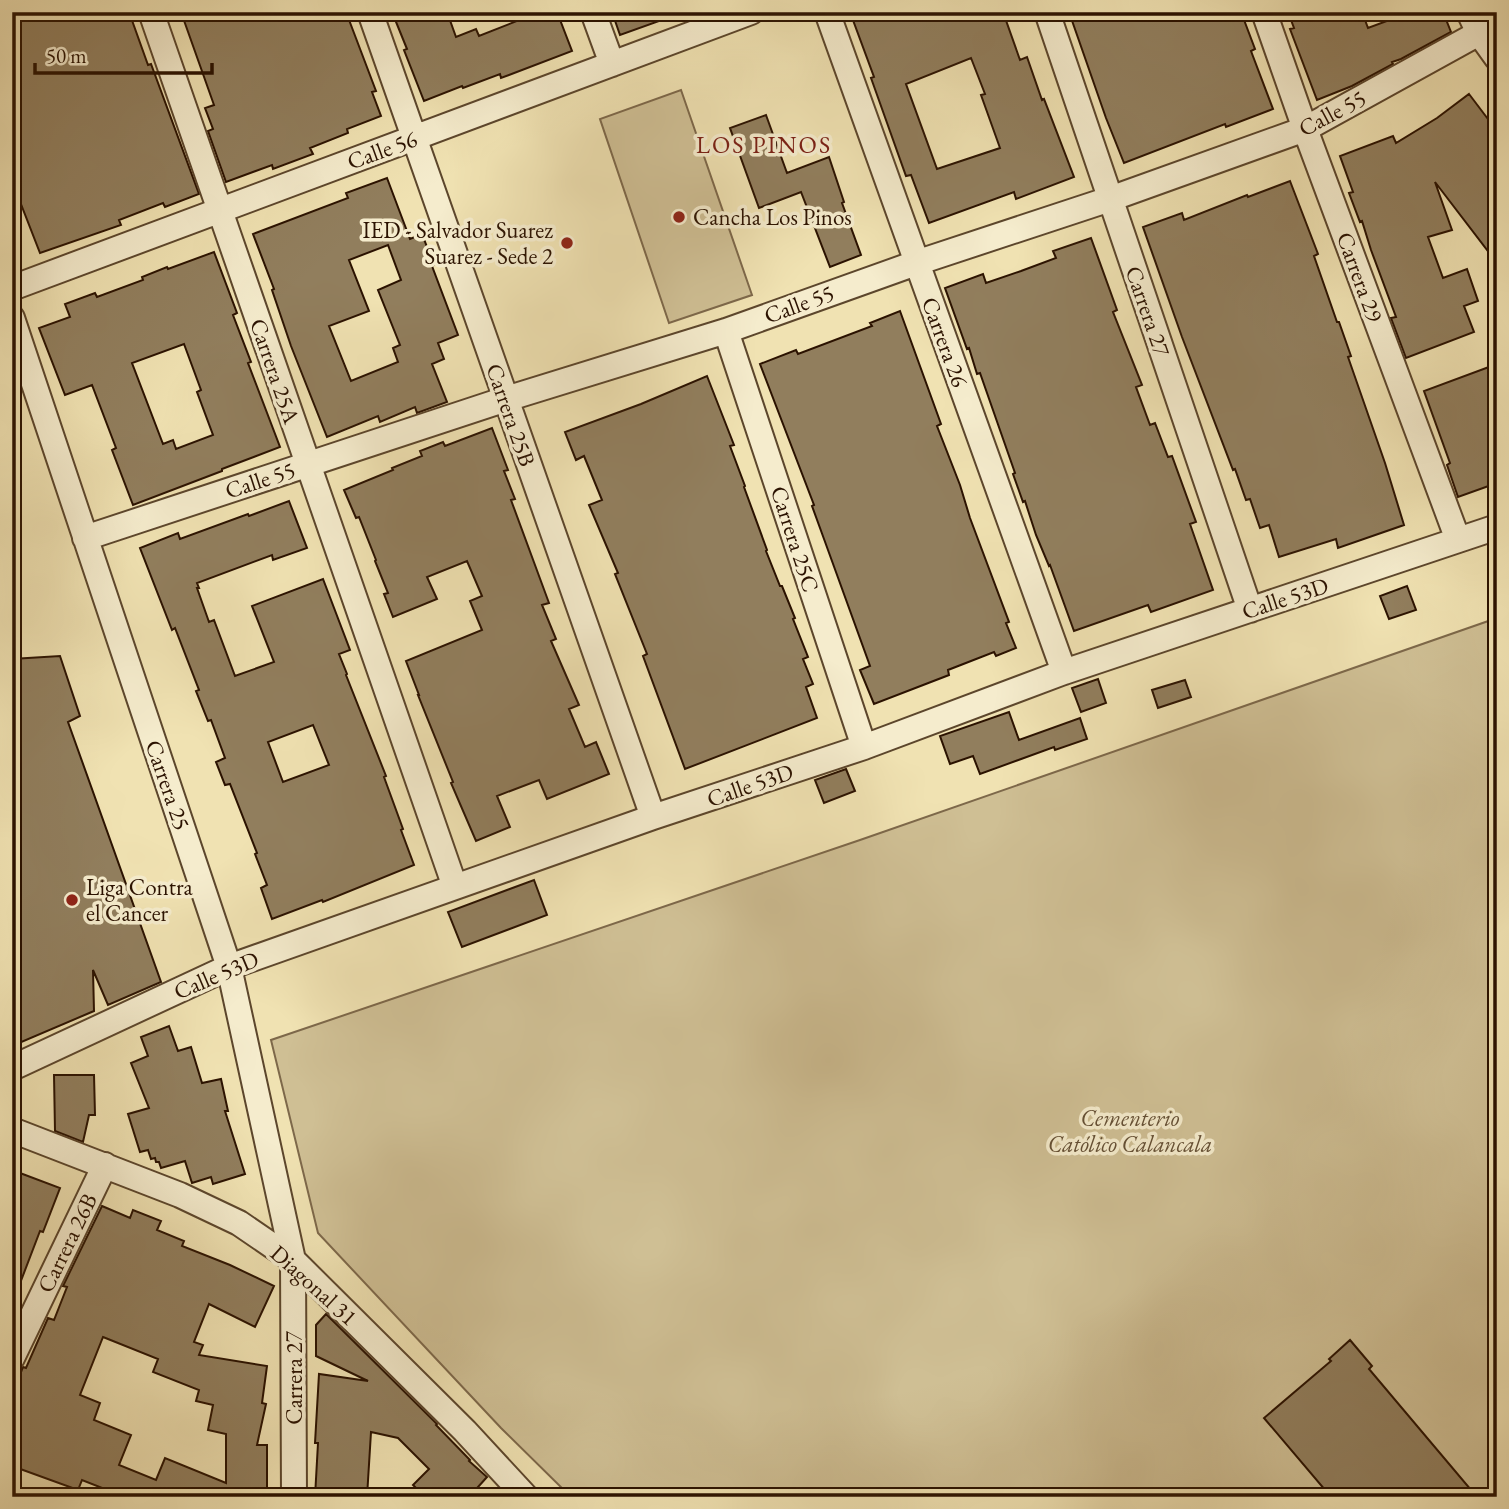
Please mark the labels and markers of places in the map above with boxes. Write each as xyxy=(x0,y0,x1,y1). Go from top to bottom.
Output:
place label: Cancha Los Pinos xyxy=(693,202,852,232)
marker: Cancha Los Pinos xyxy=(671,209,687,225)
place label: IED - Salvador Suarez Suarez - Sede 2 xyxy=(362,215,553,271)
marker: IED - Salvador Suarez Suarez - Sede 2 xyxy=(559,235,575,251)
place label: Liga Contra el Cancer xyxy=(86,872,194,928)
marker: Liga Contra el Cancer xyxy=(64,892,80,908)

